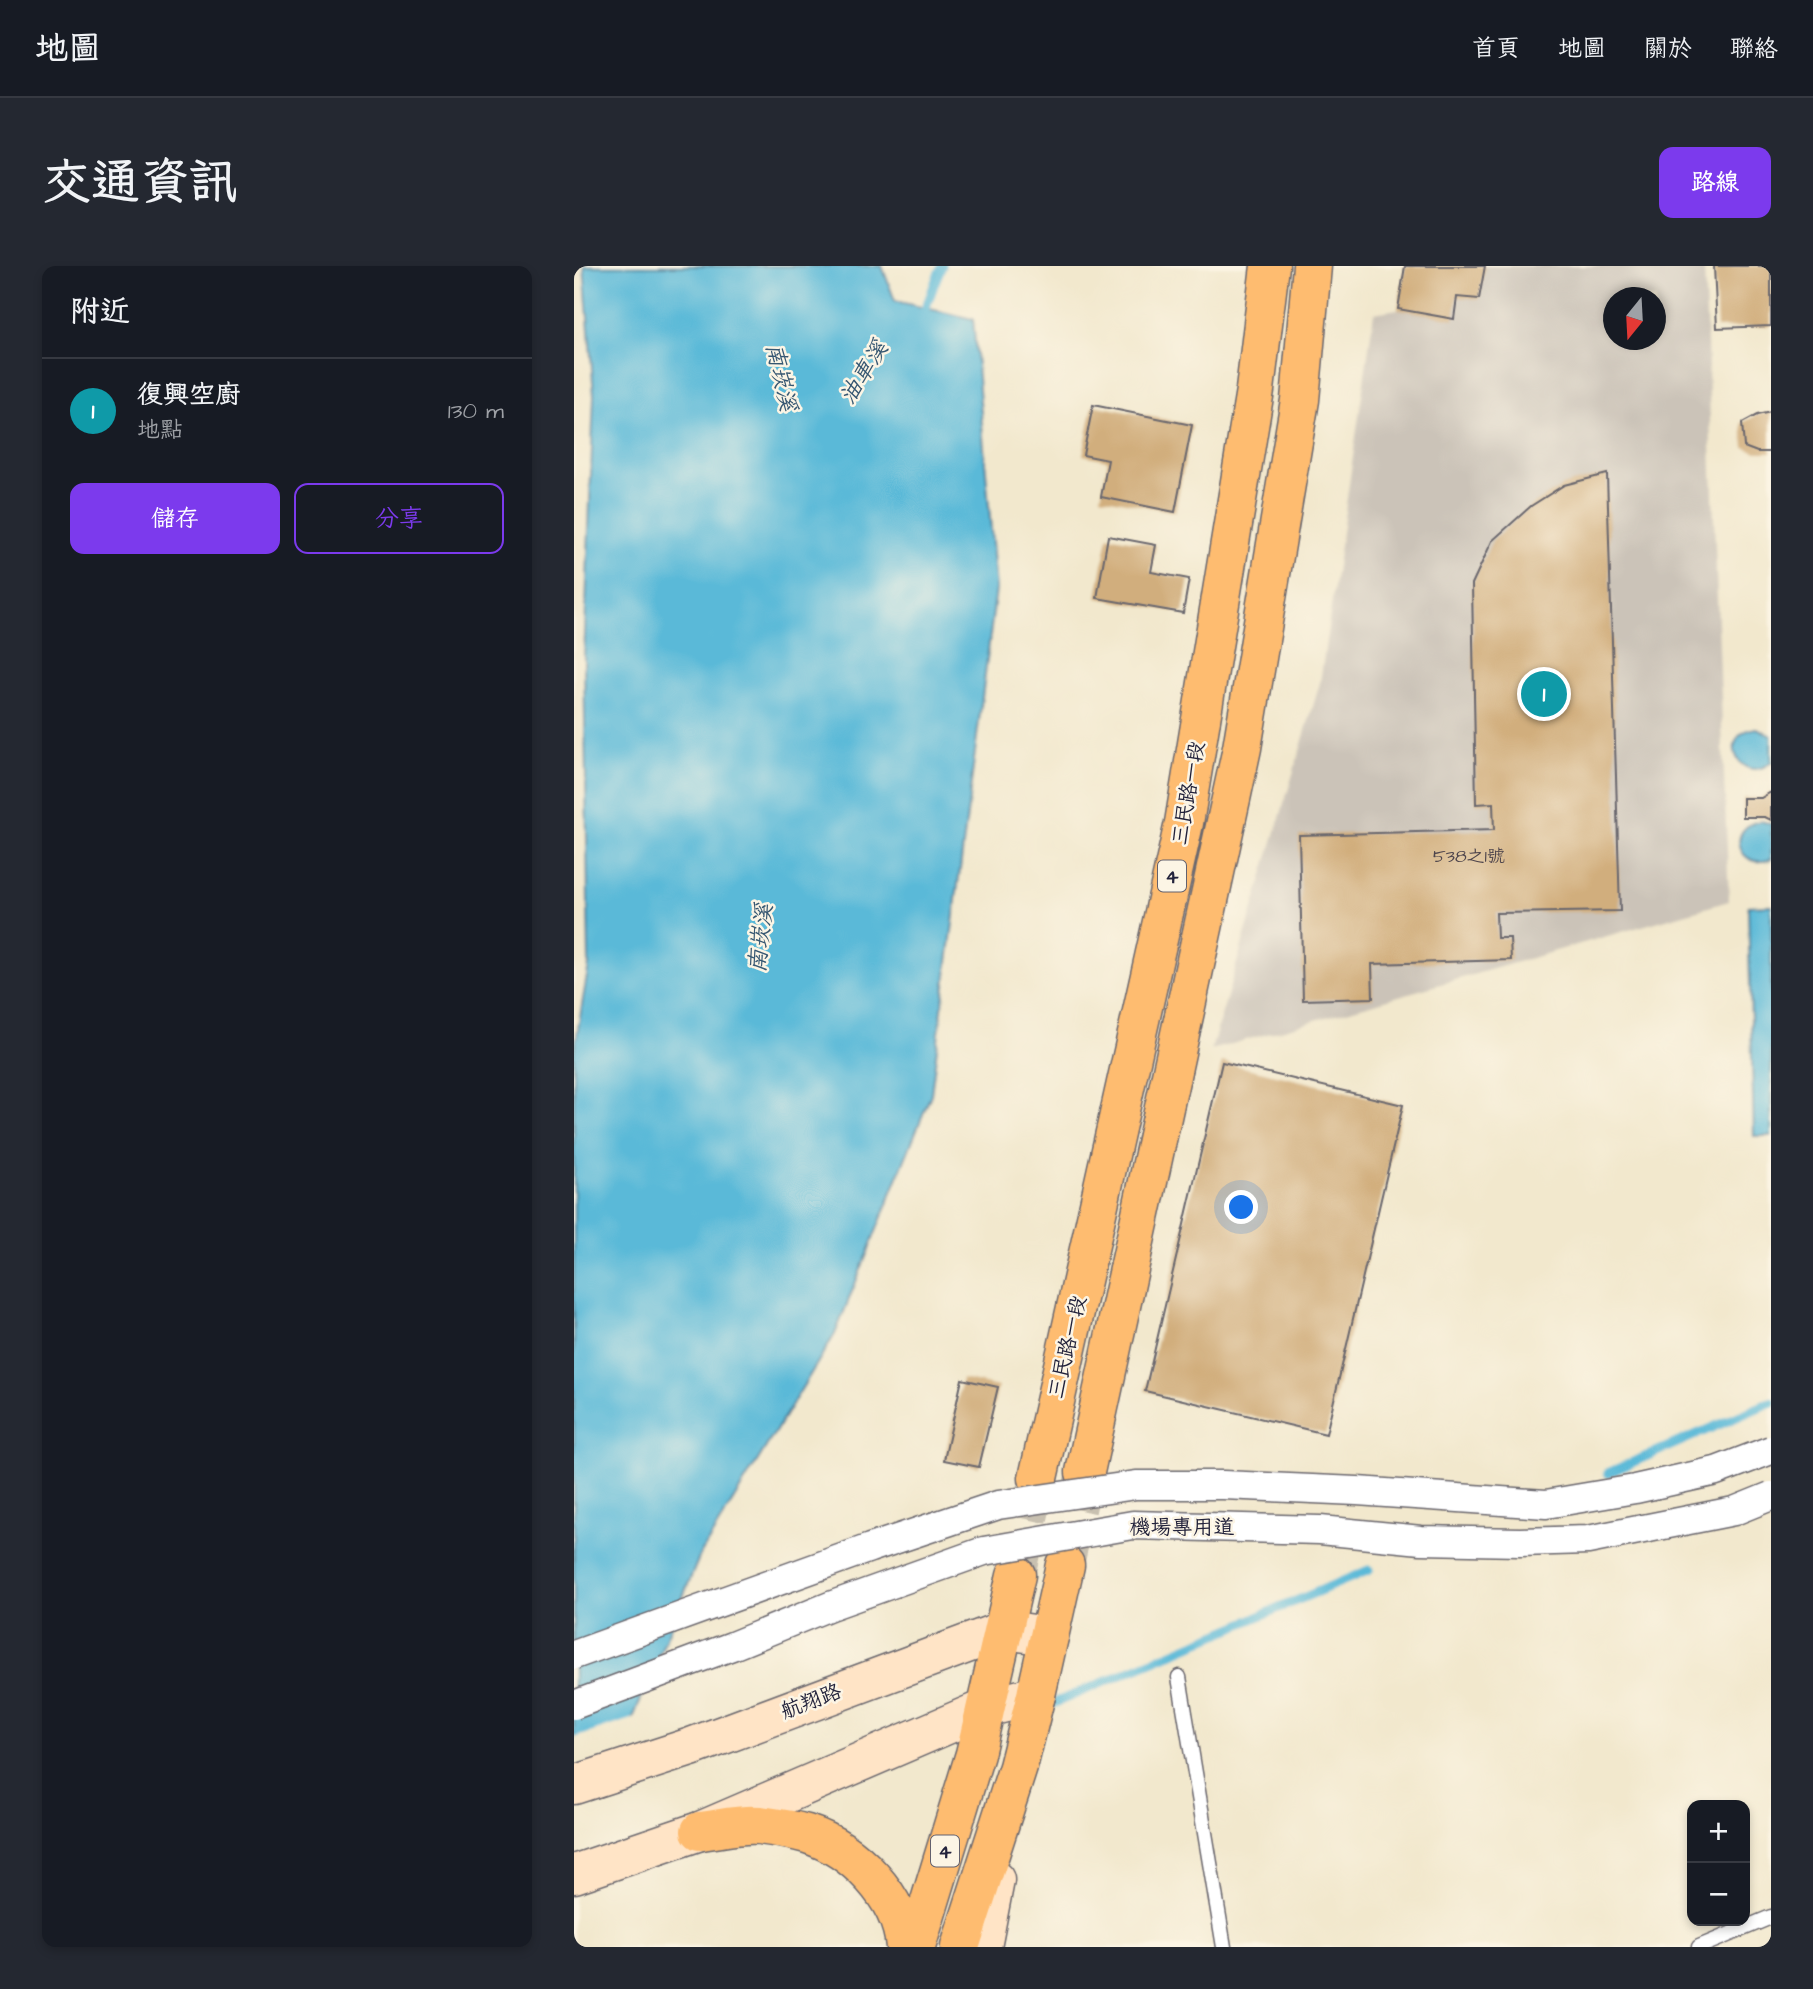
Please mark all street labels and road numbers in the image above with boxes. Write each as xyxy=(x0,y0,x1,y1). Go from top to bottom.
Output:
street label: 三民路一段 xyxy=(1165,739,1212,847)
road number: 4 xyxy=(1158,860,1186,891)
street label: 三民路一段 xyxy=(1042,1293,1093,1402)
street label: 機場專用道 xyxy=(1130,1513,1235,1542)
street label: 航翔路 xyxy=(777,1677,846,1726)
road number: 4 xyxy=(931,1835,959,1866)

